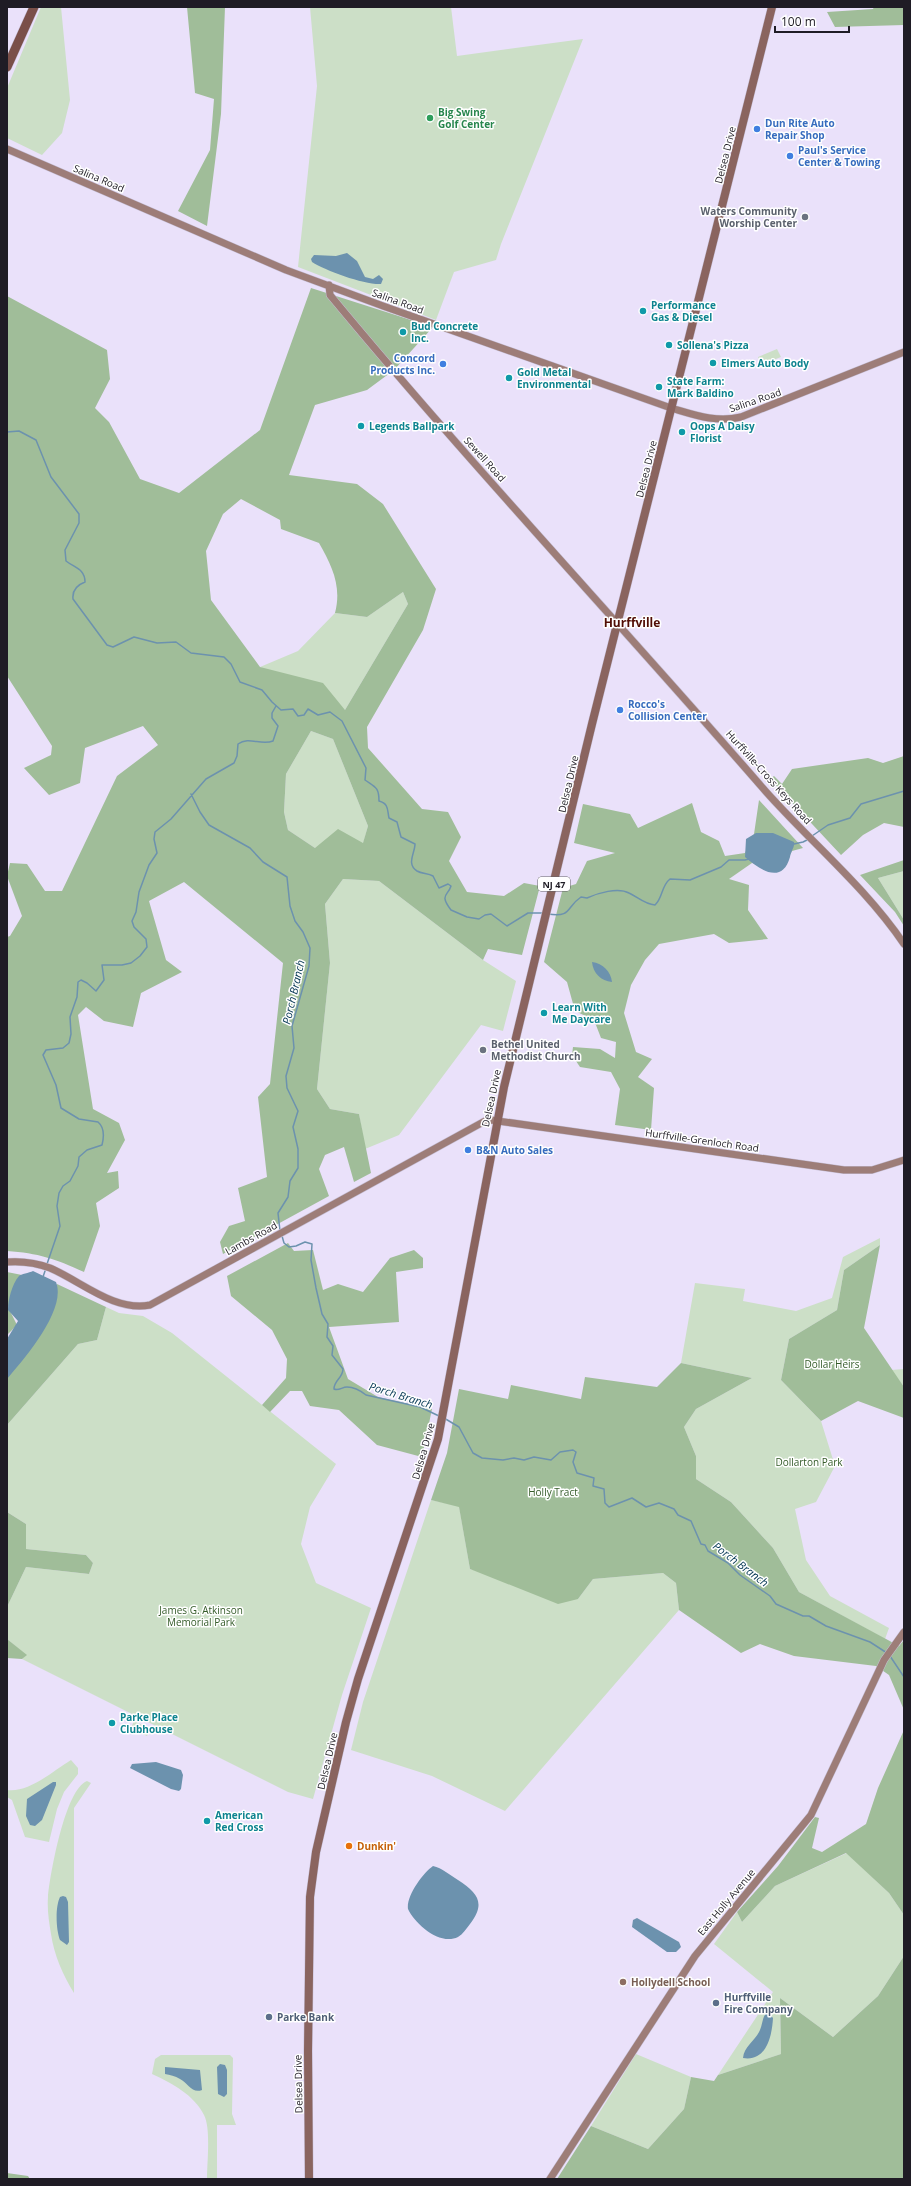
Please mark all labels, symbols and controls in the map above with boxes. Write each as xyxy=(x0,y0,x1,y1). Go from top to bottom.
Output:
scale bar xyxy=(775,8,849,34)
text: 100 m xyxy=(781,13,816,30)
place label: Big Swing Golf Center xyxy=(438,105,495,131)
marker: Big Swing Golf Center xyxy=(425,113,435,123)
place label: Dun Rite Auto Repair Shop xyxy=(765,116,835,142)
marker: Dun Rite Auto Repair Shop xyxy=(752,124,762,134)
street label: Delsea Drive xyxy=(711,125,739,185)
place label: Paul's Service Center & Towing xyxy=(798,143,881,169)
marker: Paul's Service Center & Towing xyxy=(785,151,795,161)
street label: Salina Road xyxy=(71,161,127,195)
place label: Waters Community Worship Center xyxy=(701,204,797,230)
marker: Waters Community Worship Center xyxy=(800,212,810,222)
street label: Salina Road xyxy=(370,285,426,317)
place label: Performance Gas & Diesel xyxy=(651,298,716,324)
marker: Performance Gas & Diesel xyxy=(638,306,648,316)
place label: Bud Concrete Inc. xyxy=(411,319,478,345)
marker: Bud Concrete Inc. xyxy=(398,327,408,337)
place label: Sollena's Pizza xyxy=(677,338,749,352)
marker: Sollena's Pizza xyxy=(664,340,674,350)
place label: Concord Products Inc. xyxy=(370,351,435,377)
place label: Elmers Auto Body xyxy=(721,356,809,370)
marker: Elmers Auto Body xyxy=(708,358,718,368)
marker: Concord Products Inc. xyxy=(438,359,448,369)
place label: Gold Metal Environmental xyxy=(517,365,591,391)
marker: Gold Metal Environmental xyxy=(504,373,514,383)
place label: State Farm: Mark Baldino xyxy=(667,374,734,400)
marker: State Farm: Mark Baldino xyxy=(654,382,664,392)
street label: Salina Road xyxy=(727,385,783,415)
place label: Legends Ballpark xyxy=(369,419,455,433)
place label: Oops A Daisy Florist xyxy=(690,419,755,445)
marker: Legends Ballpark xyxy=(356,421,366,431)
marker: Oops A Daisy Florist xyxy=(677,427,687,437)
street label: Sewell Road xyxy=(461,434,509,484)
street label: Delsea Drive xyxy=(632,439,660,499)
district label: Hurffville xyxy=(604,614,660,631)
place label: Rocco's Collision Center xyxy=(628,697,707,723)
marker: Rocco's Collision Center xyxy=(615,705,625,715)
street label: Hurffville-Cross Keys Road xyxy=(723,727,815,827)
street label: Delsea Drive xyxy=(555,754,581,814)
road number: NJ 47 xyxy=(538,877,570,891)
water label: Porch Branch xyxy=(278,958,308,1026)
place label: Learn With Me Daycare xyxy=(552,1000,611,1026)
marker: Learn With Me Daycare xyxy=(539,1008,549,1018)
place label: Bethel United Methodist Church xyxy=(491,1037,581,1063)
marker: Bethel United Methodist Church xyxy=(478,1045,488,1055)
street label: Delsea Drive xyxy=(478,1068,504,1128)
street label: Hurffville-Grenloch Road xyxy=(644,1125,760,1155)
place label: B&N Auto Sales xyxy=(476,1143,553,1157)
marker: B&N Auto Sales xyxy=(463,1145,473,1155)
street label: Lambs Road xyxy=(223,1218,279,1258)
park label: Dollar Heirs xyxy=(805,1357,860,1371)
water label: Porch Branch xyxy=(367,1378,435,1412)
street label: Delsea Drive xyxy=(408,1421,438,1481)
park label: Dollarton Park xyxy=(775,1455,843,1469)
park label: Holly Tract xyxy=(528,1485,578,1499)
water label: Porch Branch xyxy=(710,1538,772,1590)
park label: James G. Atkinson Memorial Park xyxy=(158,1603,243,1629)
place label: Parke Place Clubhouse xyxy=(120,1710,178,1736)
marker: Parke Place Clubhouse xyxy=(107,1718,117,1728)
street label: Delsea Drive xyxy=(314,1731,340,1791)
place label: American Red Cross xyxy=(215,1808,264,1834)
marker: American Red Cross xyxy=(202,1816,212,1826)
place label: Dunkin' xyxy=(357,1839,396,1853)
marker: Dunkin' xyxy=(344,1841,354,1851)
street label: East Holly Avenue xyxy=(694,1865,758,1938)
place label: Hollydell School xyxy=(631,1975,710,1989)
marker: Hollydell School xyxy=(618,1977,628,1987)
place label: Hurffville Fire Company xyxy=(724,1990,793,2016)
marker: Hurffville Fire Company xyxy=(711,1998,721,2008)
place label: Parke Bank xyxy=(277,2010,335,2024)
marker: Parke Bank xyxy=(264,2012,274,2022)
street label: Delsea Drive xyxy=(290,2054,306,2113)

